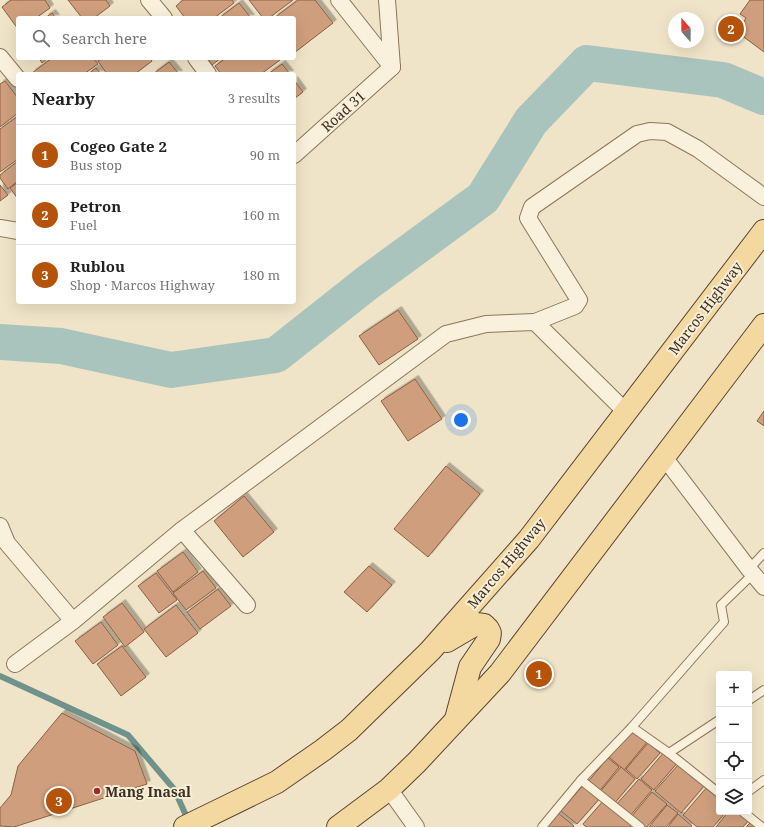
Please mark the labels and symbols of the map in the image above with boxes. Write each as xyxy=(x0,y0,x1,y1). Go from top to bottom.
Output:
north arrow xyxy=(668,12,704,48)
pin: 2 xyxy=(718,14,744,44)
street label: Road 31 xyxy=(317,86,369,136)
street label: Marcos Highway xyxy=(664,257,746,358)
your location xyxy=(451,410,471,430)
street label: Marcos Highway xyxy=(463,514,549,612)
pin: 1 xyxy=(526,659,552,689)
place label: Mang Inasal xyxy=(105,782,191,801)
pin: 3 xyxy=(46,786,72,816)
marker: Mang Inasal xyxy=(92,786,102,796)

